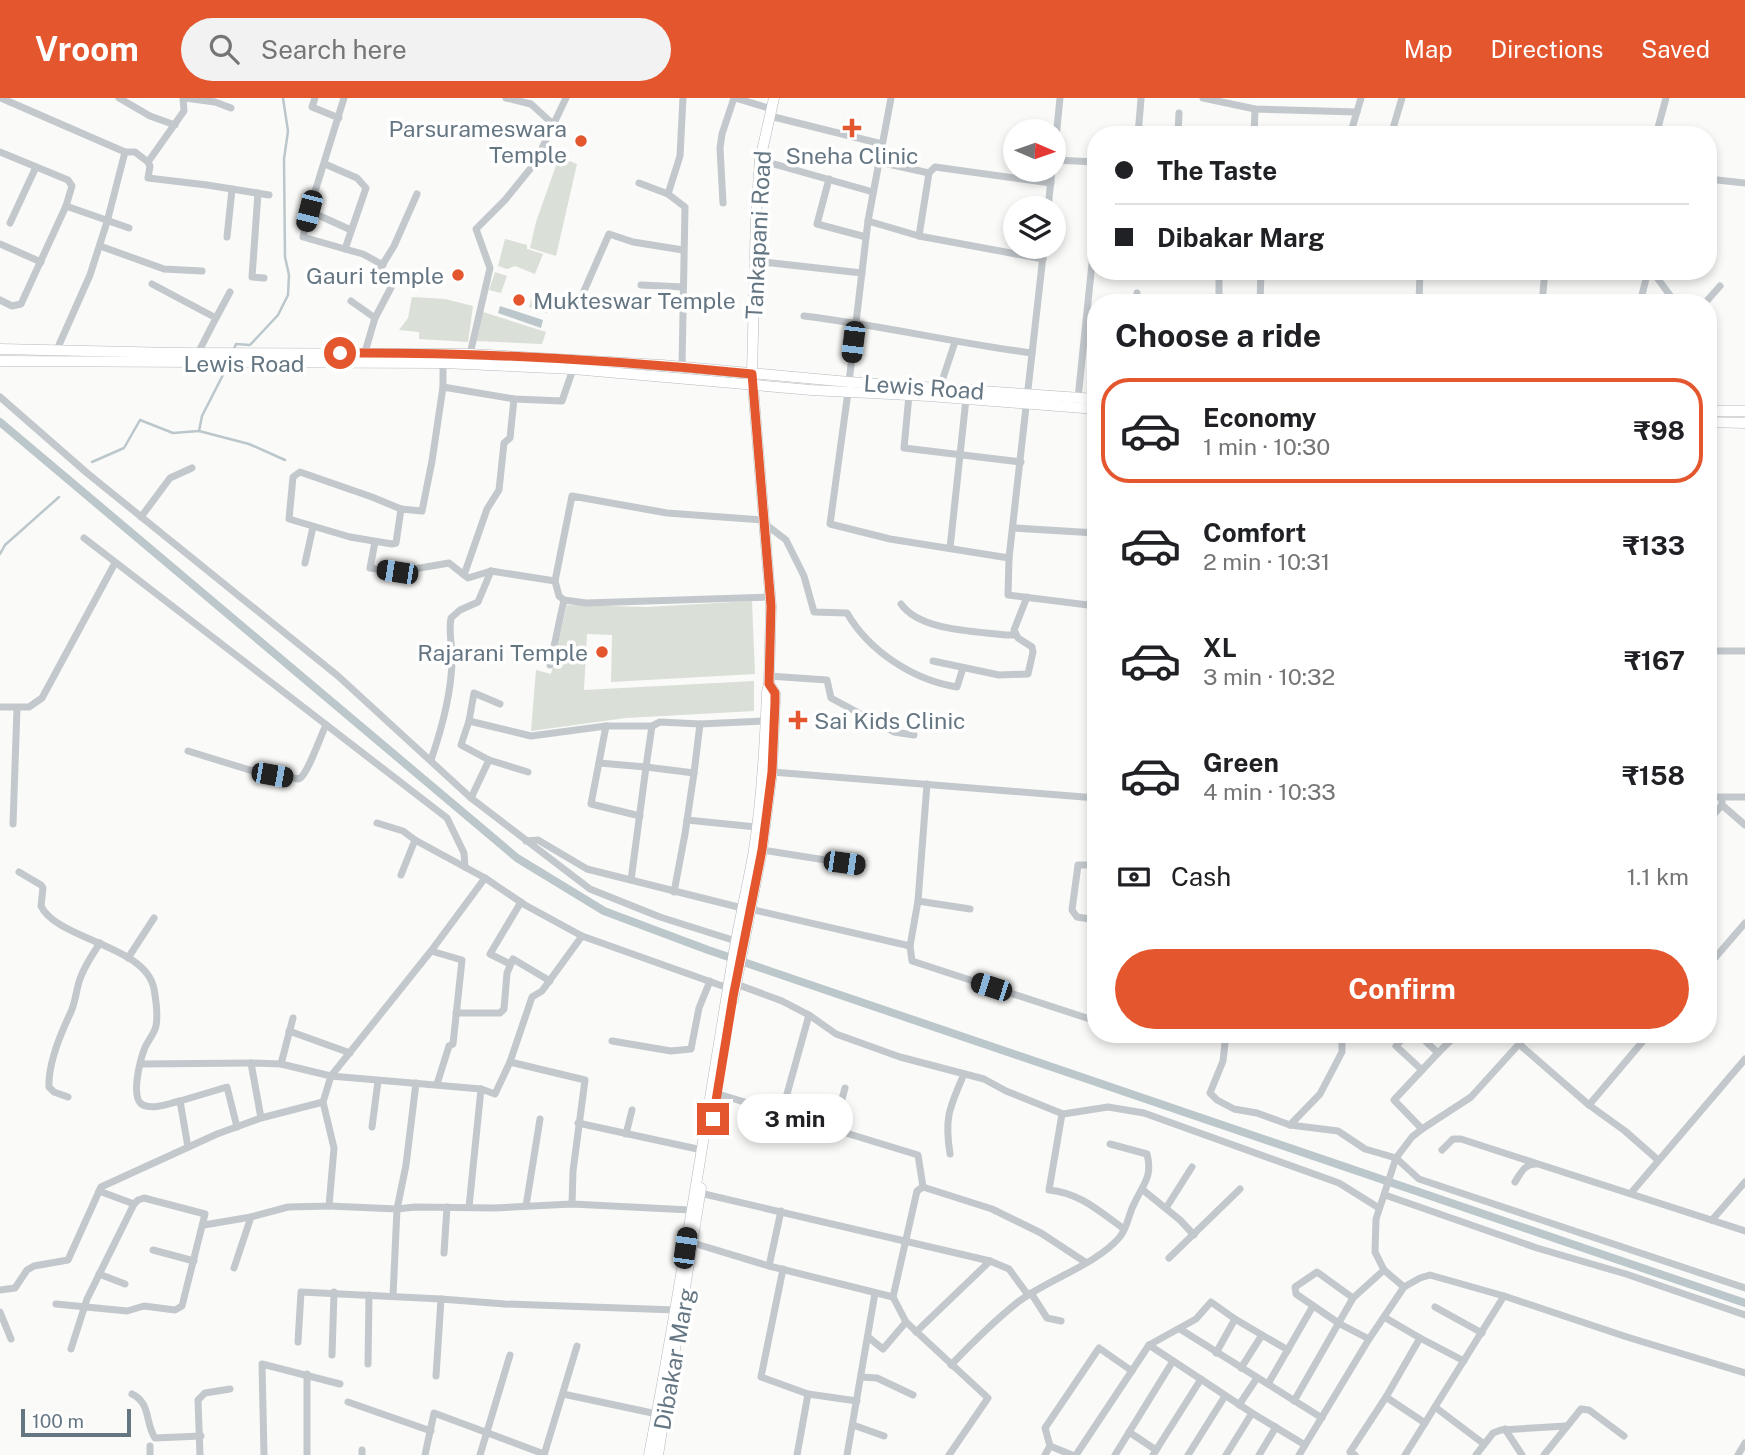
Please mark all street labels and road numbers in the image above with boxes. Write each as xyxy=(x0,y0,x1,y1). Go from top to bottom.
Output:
street label: Tankapani Road xyxy=(740,150,776,320)
street label: Lewis Road xyxy=(184,350,304,377)
street label: Lewis Road xyxy=(863,369,985,405)
street label: Dibakar Marg xyxy=(648,1286,700,1432)

